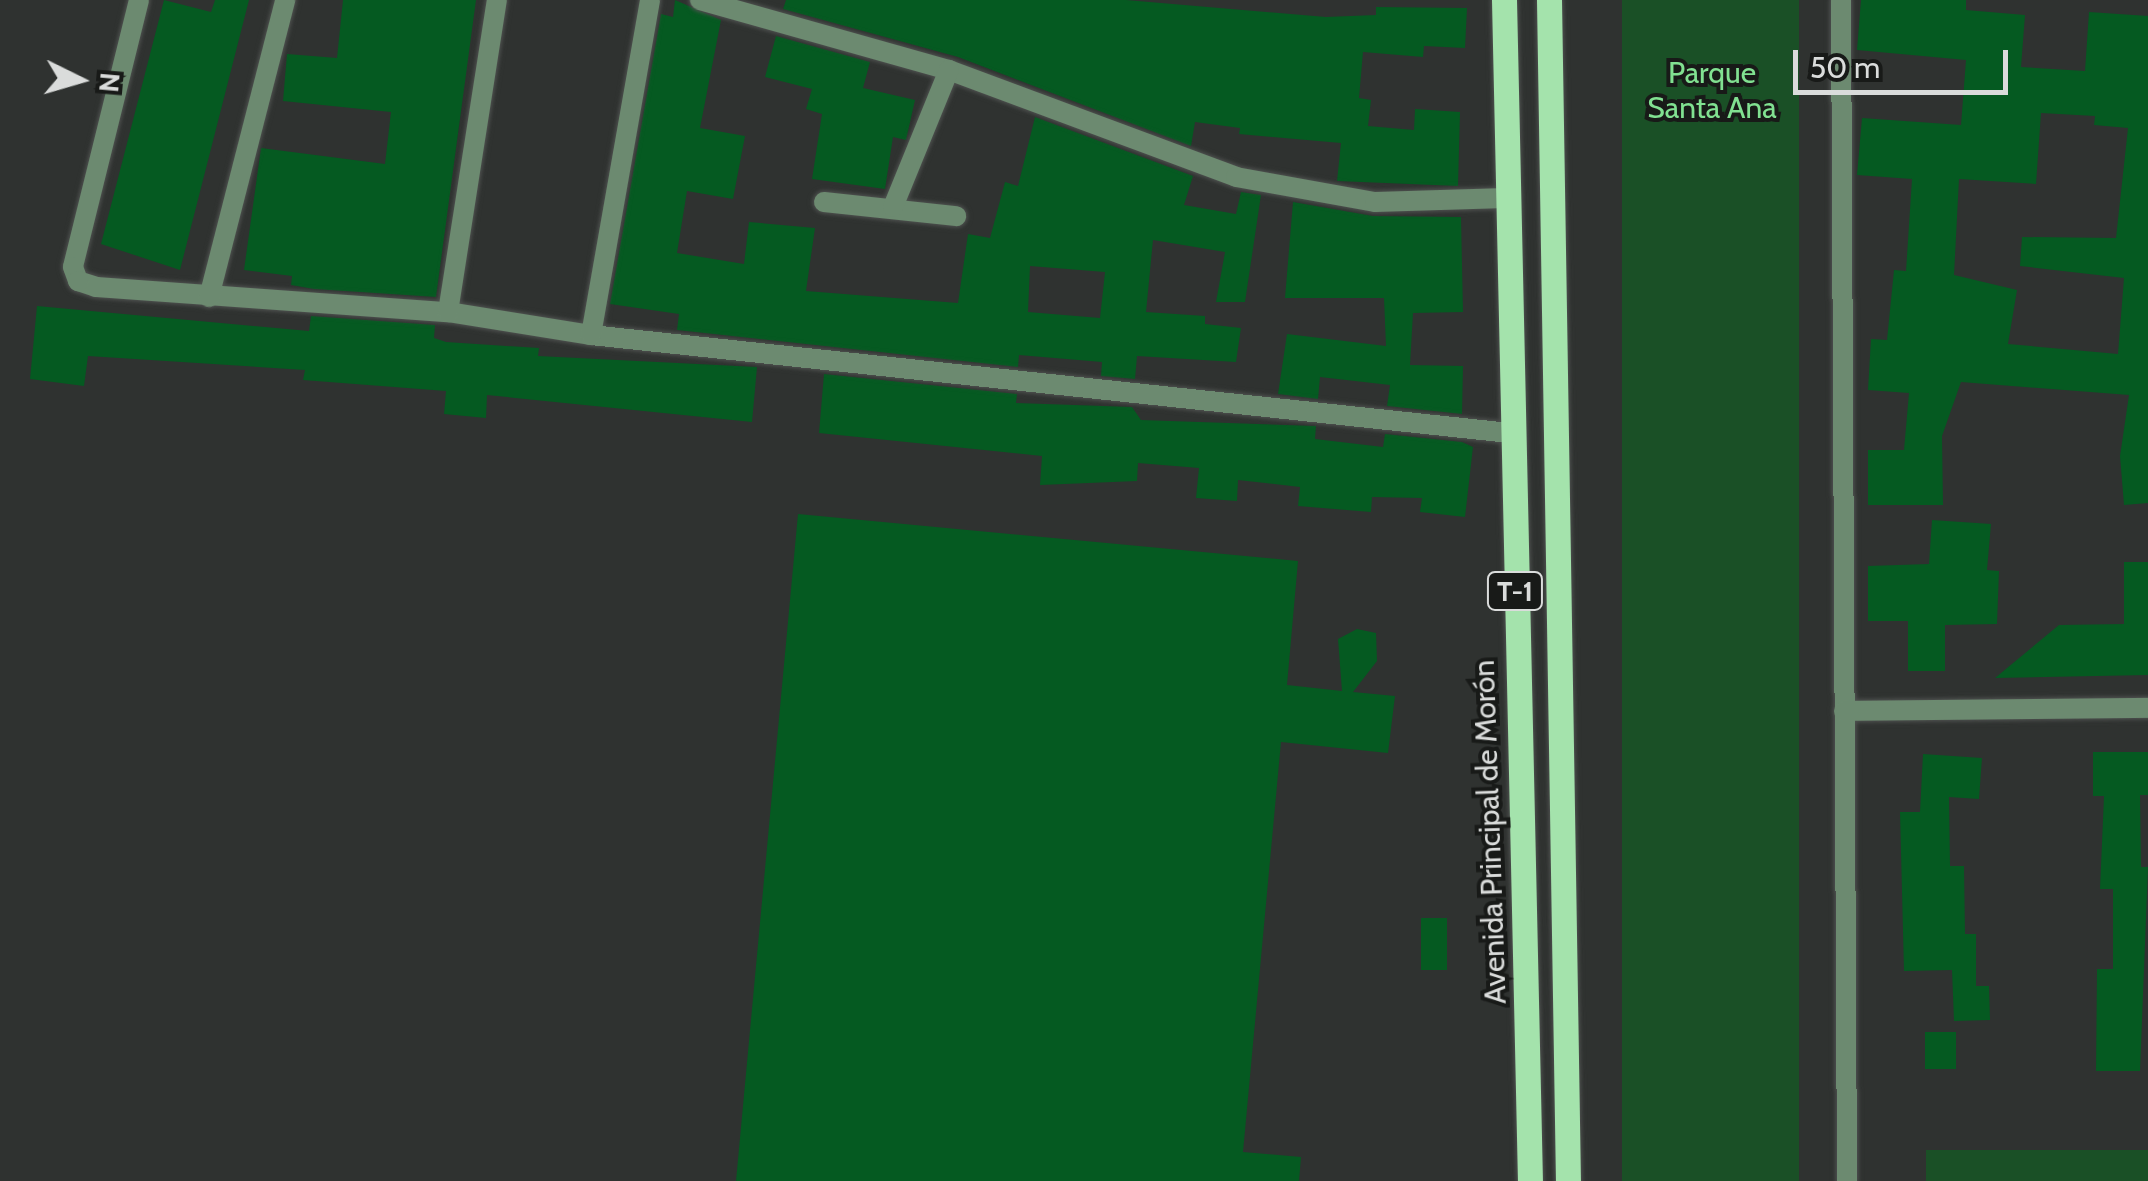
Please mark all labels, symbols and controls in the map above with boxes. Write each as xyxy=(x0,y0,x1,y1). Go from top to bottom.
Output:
north arrow xyxy=(30,30,130,130)
scale bar xyxy=(1798,30,2013,92)
text: 50 m xyxy=(1810,49,1880,86)
park label: Parque Santa Ana xyxy=(1647,55,1777,126)
text: N xyxy=(92,71,128,94)
road number: T-1 xyxy=(1485,568,1545,614)
street label: Avenida Principal de Morón xyxy=(1466,659,1514,1005)

